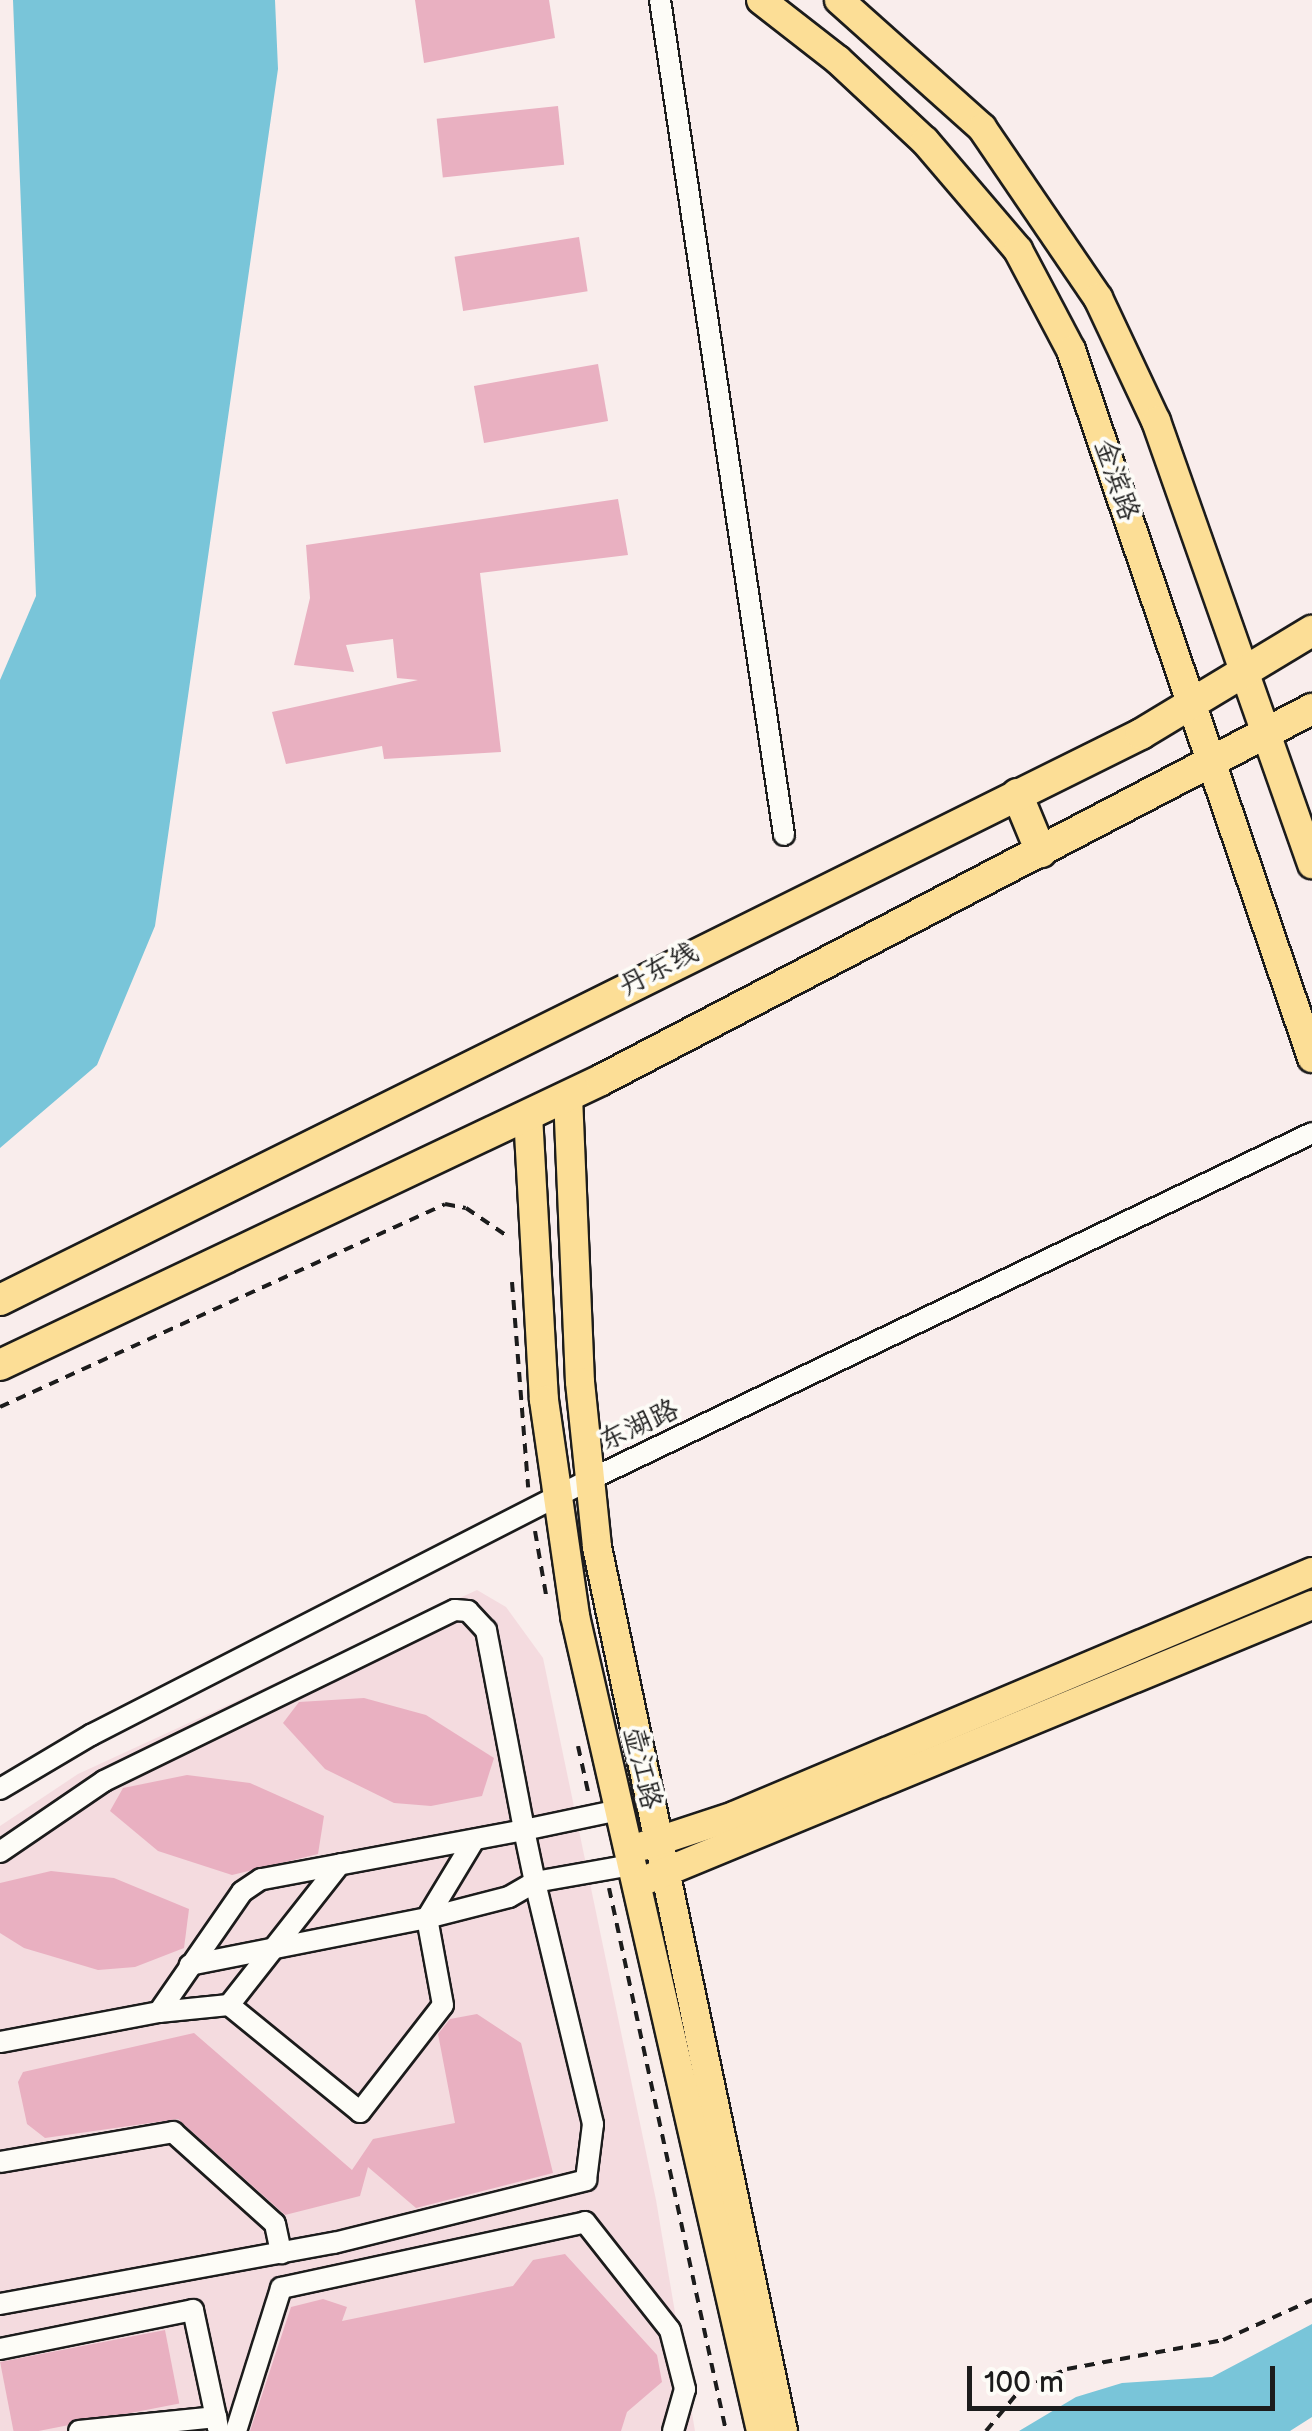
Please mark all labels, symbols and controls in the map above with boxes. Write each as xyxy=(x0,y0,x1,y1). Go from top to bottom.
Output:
street label: 金滨路 xyxy=(1086,435,1146,525)
street label: 丹东线 xyxy=(614,936,704,1004)
street label: 东湖路 xyxy=(594,1393,684,1459)
street label: 壶江路 xyxy=(616,1723,668,1813)
scale bar xyxy=(972,2346,1280,2408)
text: 100 m xyxy=(984,2365,1064,2401)

